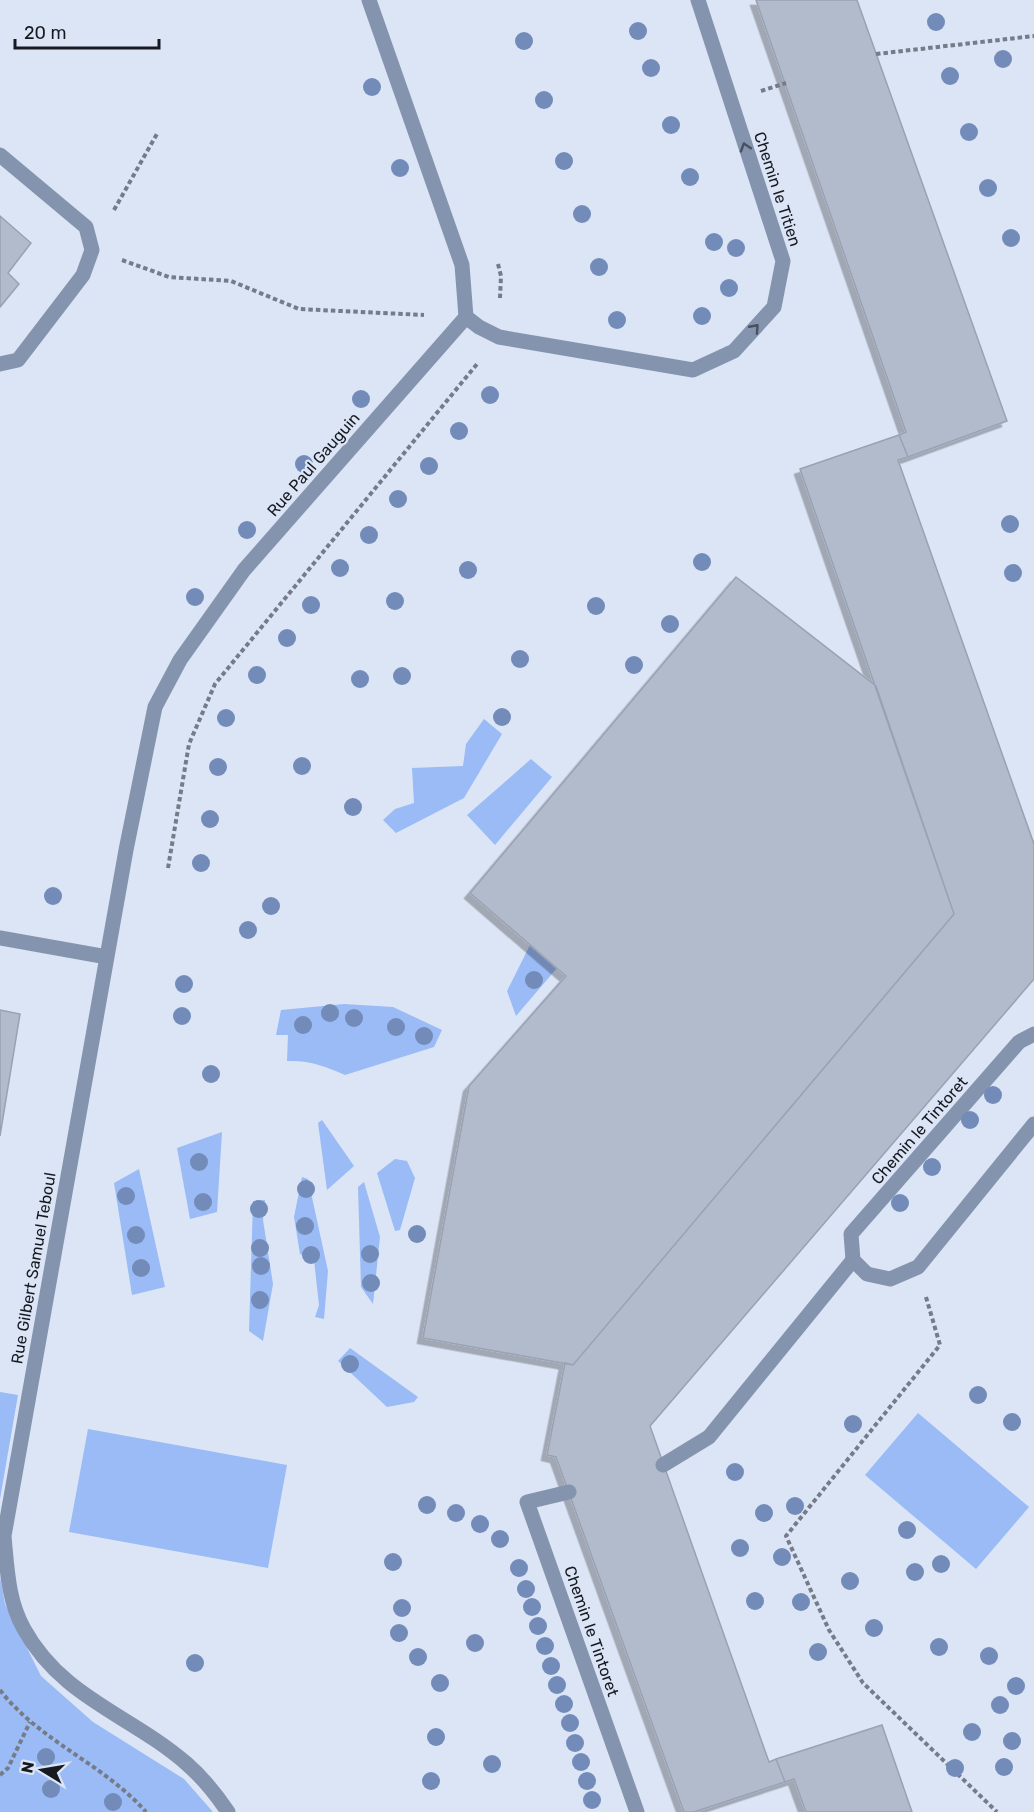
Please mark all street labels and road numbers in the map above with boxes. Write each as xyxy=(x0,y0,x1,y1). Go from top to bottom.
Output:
street label: Chemin le Titien xyxy=(750,129,805,249)
street label: Rue Paul Gauguin xyxy=(263,408,364,520)
street label: Chemin le Tintoret xyxy=(867,1073,971,1188)
street label: Rue Gilbert Samuel Teboul xyxy=(7,1171,60,1365)
street label: Chemin le Tintoret xyxy=(560,1563,623,1699)

